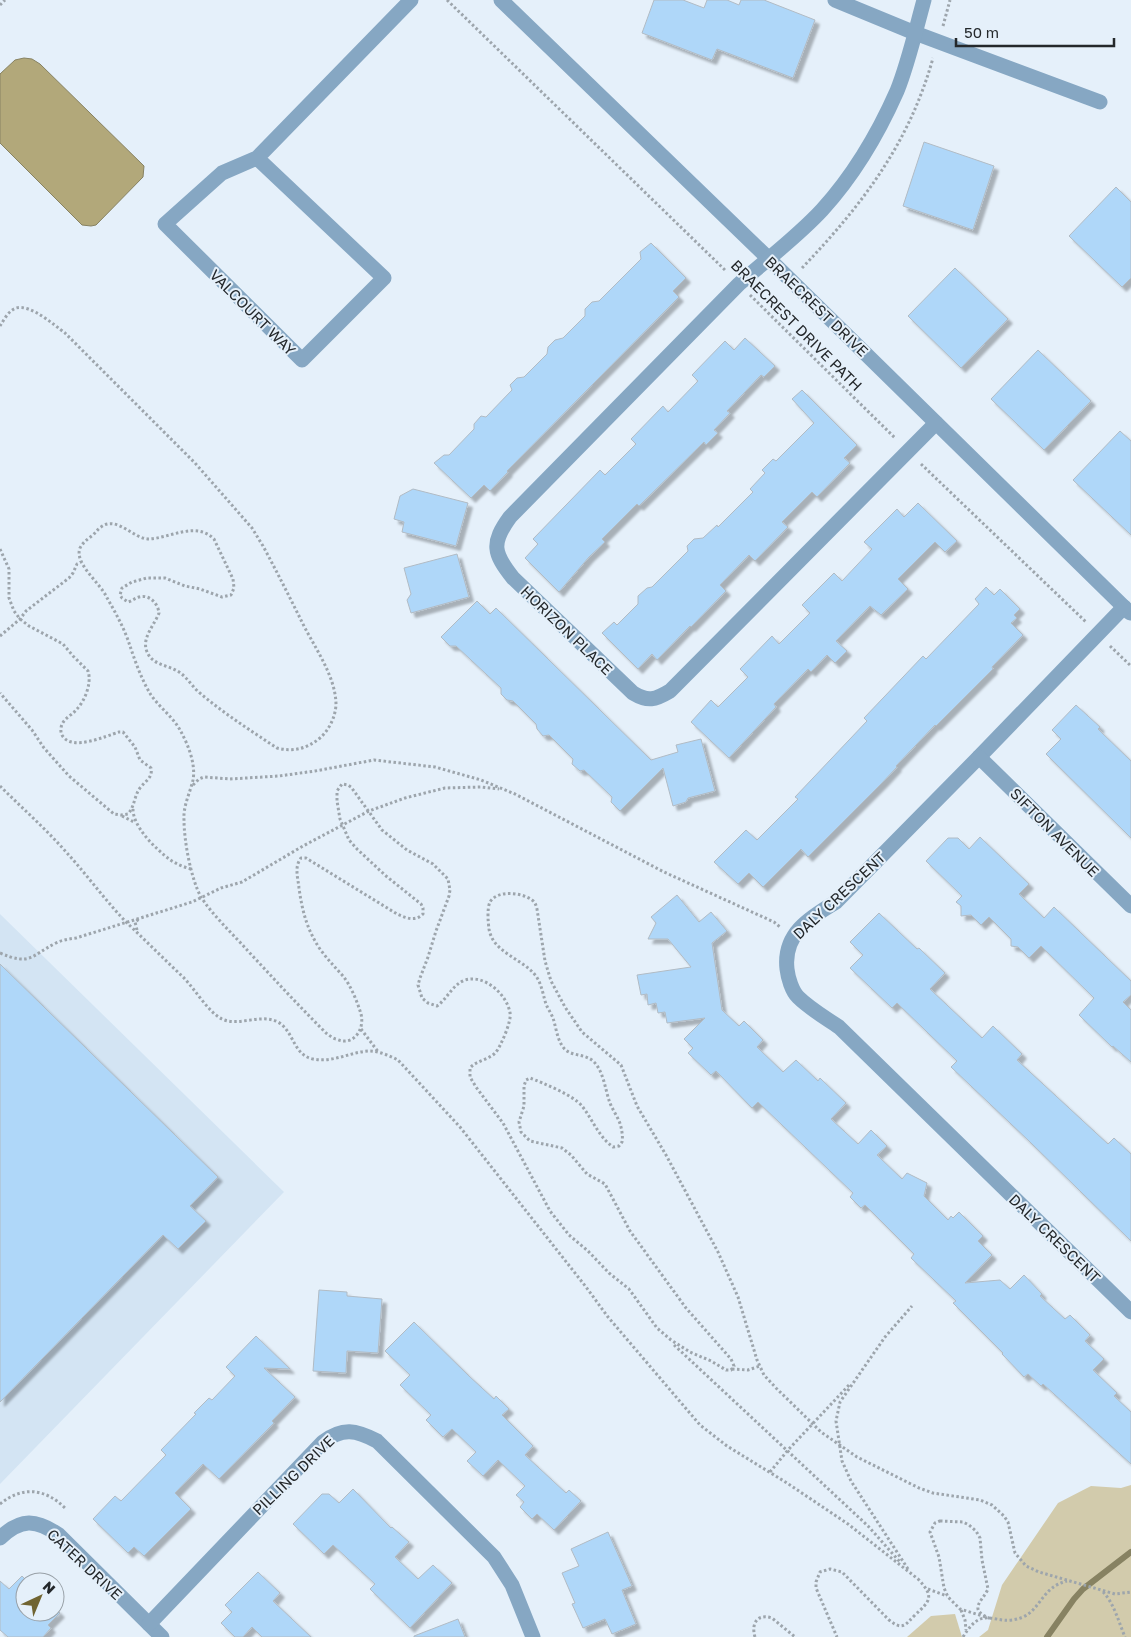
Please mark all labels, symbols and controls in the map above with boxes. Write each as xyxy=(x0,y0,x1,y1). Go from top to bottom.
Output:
scale bar xyxy=(956,15,1114,47)
text: 50 m xyxy=(964,23,999,41)
street label: BRAECREST DRIVE xyxy=(762,252,872,360)
street label: BRAECREST DRIVE PATH xyxy=(728,256,866,394)
street label: VALCOURT WAY xyxy=(206,265,300,359)
street label: HORIZON PLACE xyxy=(517,582,617,678)
street label: SIFTON AVENUE xyxy=(1007,784,1103,880)
street label: DALY CRESCENT xyxy=(789,848,889,942)
street label: DALY CRESCENT xyxy=(1006,1190,1104,1286)
street label: PILLING DRIVE xyxy=(248,1431,338,1519)
street label: CATER DRIVE xyxy=(44,1525,126,1603)
north arrow xyxy=(15,1572,65,1622)
text: N xyxy=(40,1577,59,1597)

